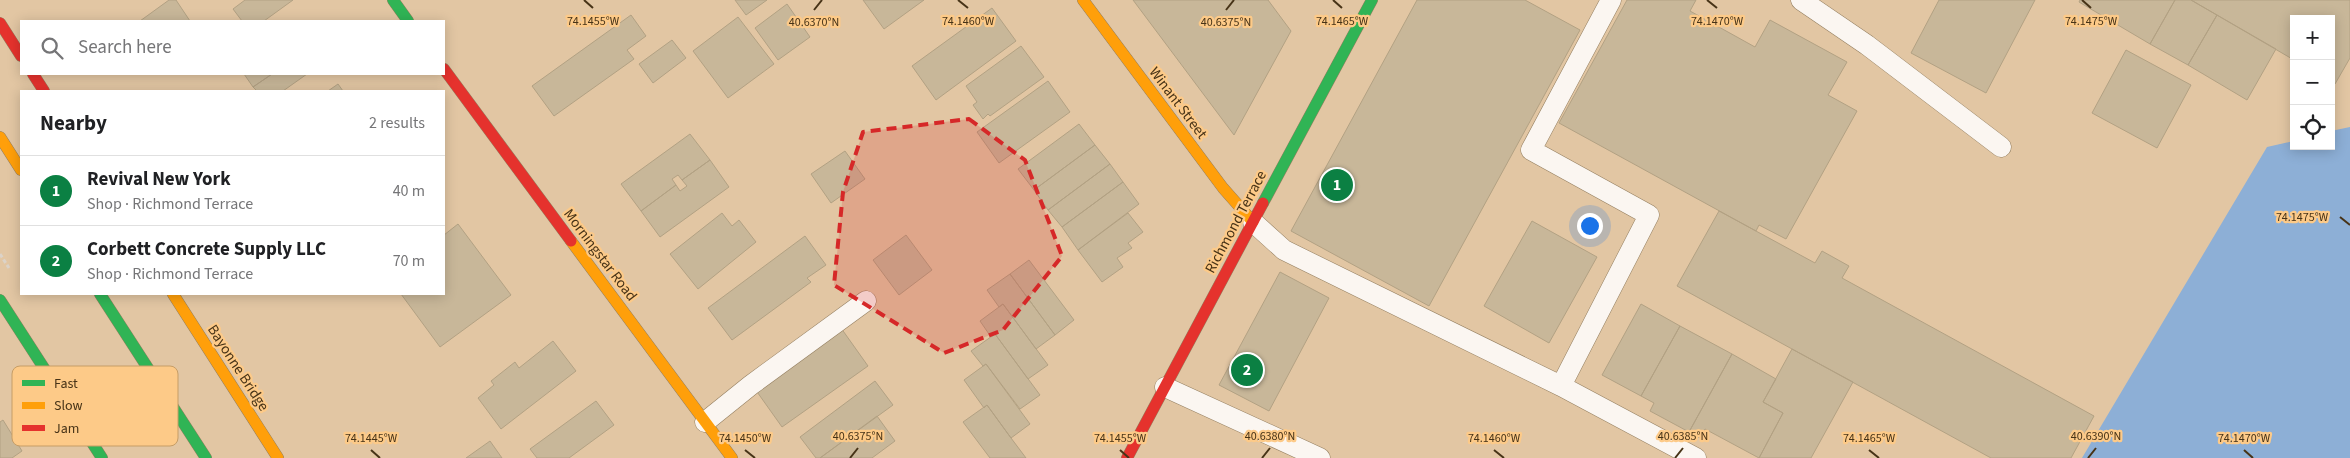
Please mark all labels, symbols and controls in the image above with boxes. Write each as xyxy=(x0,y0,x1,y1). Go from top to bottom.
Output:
text: 74.1455°W xyxy=(567,13,620,30)
text: 74.1460°W xyxy=(942,13,995,30)
text: 74.1465°W xyxy=(1316,13,1369,30)
text: 74.1470°W xyxy=(1691,13,1744,30)
text: 74.1475°W xyxy=(2065,13,2118,30)
text: 40.6370°N xyxy=(789,14,839,31)
text: 40.6375°N xyxy=(1201,14,1251,31)
map controls xyxy=(2290,15,2335,150)
button: + xyxy=(2290,15,2335,60)
search box xyxy=(20,20,445,75)
icon: search xyxy=(38,34,66,62)
text: Search here xyxy=(78,34,172,61)
button: − xyxy=(2290,60,2335,105)
street label: Winant Street xyxy=(1144,63,1212,143)
button: locate xyxy=(2290,105,2335,150)
text: Nearby xyxy=(40,108,107,138)
text: 2 results xyxy=(369,112,425,134)
text: Revival New York xyxy=(87,166,231,193)
pin: 1 xyxy=(1321,166,1353,204)
street label: Richmond Terrace xyxy=(1200,167,1272,277)
text: 1 xyxy=(52,180,60,202)
text: 40 m xyxy=(393,180,425,202)
text: Shop · Richmond Terrace xyxy=(87,193,253,215)
street label: Morningstar Road xyxy=(558,205,642,305)
text: 74.1475°W xyxy=(2276,209,2329,226)
your location xyxy=(1577,213,1603,239)
text: Corbett Concrete Supply LLC xyxy=(87,236,326,263)
text: 2 xyxy=(52,250,60,272)
text: 70 m xyxy=(393,250,425,272)
text: Shop · Richmond Terrace xyxy=(87,263,253,285)
street label: Bayonne Bridge xyxy=(202,321,274,415)
pin: 2 xyxy=(1231,351,1263,389)
legend xyxy=(12,366,178,446)
text: Fast xyxy=(54,374,78,394)
text: Slow xyxy=(54,396,83,416)
text: Jam xyxy=(54,419,79,439)
text: 40.6375°N xyxy=(833,428,883,445)
text: 40.6380°N xyxy=(1245,428,1295,445)
text: 40.6385°N xyxy=(1658,428,1708,445)
text: 40.6390°N xyxy=(2071,428,2121,445)
text: 74.1445°W xyxy=(345,430,398,447)
text: 74.1450°W xyxy=(719,430,772,447)
text: 74.1455°W xyxy=(1094,430,1147,447)
text: 74.1460°W xyxy=(1468,430,1521,447)
text: 74.1465°W xyxy=(1843,430,1896,447)
text: 74.1470°W xyxy=(2218,430,2271,447)

